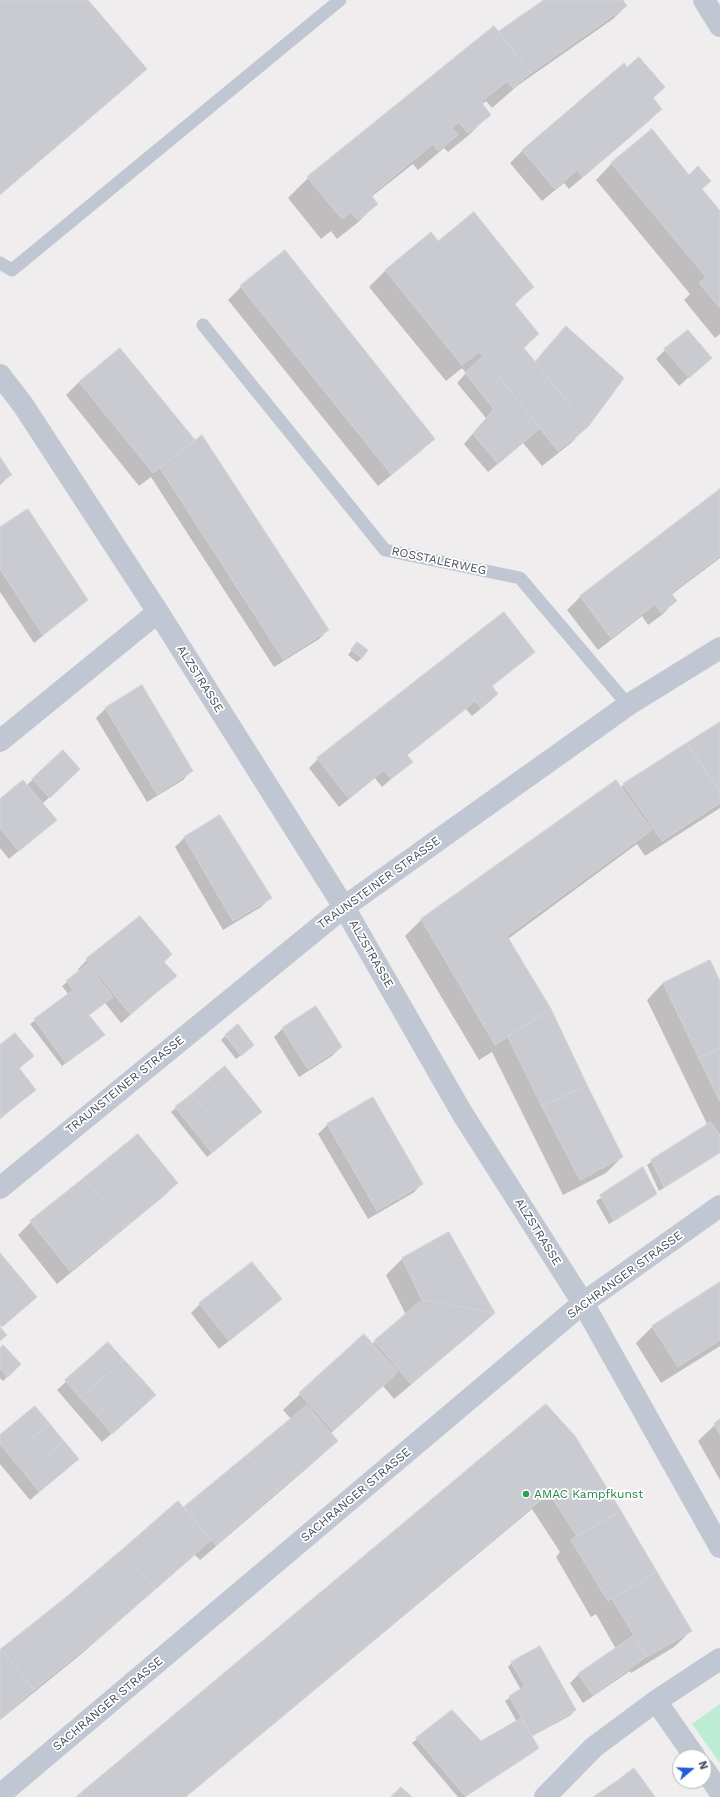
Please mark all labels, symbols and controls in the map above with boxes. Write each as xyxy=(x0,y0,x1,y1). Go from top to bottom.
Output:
street label: ROSSTALERWEG xyxy=(390,544,488,578)
street label: ALZSTRASSE xyxy=(174,643,226,715)
street label: TRAUNSTEINER STRASSE xyxy=(315,834,443,932)
street label: ALZSTRASSE xyxy=(346,917,396,991)
street label: TRAUNSTEINER STRASSE xyxy=(63,1033,187,1137)
street label: ALZSTRASSE xyxy=(512,1196,564,1268)
street label: SACHRANGER STRASSE xyxy=(565,1228,685,1322)
street label: SACHRANGER STRASSE xyxy=(298,1445,414,1545)
place label: AMAC Kampfkunst xyxy=(534,1487,643,1501)
marker: AMAC Kampfkunst xyxy=(521,1489,531,1499)
street label: SACHRANGER STRASSE xyxy=(50,1654,166,1754)
north arrow xyxy=(672,1749,712,1789)
text: N xyxy=(695,1759,710,1771)

